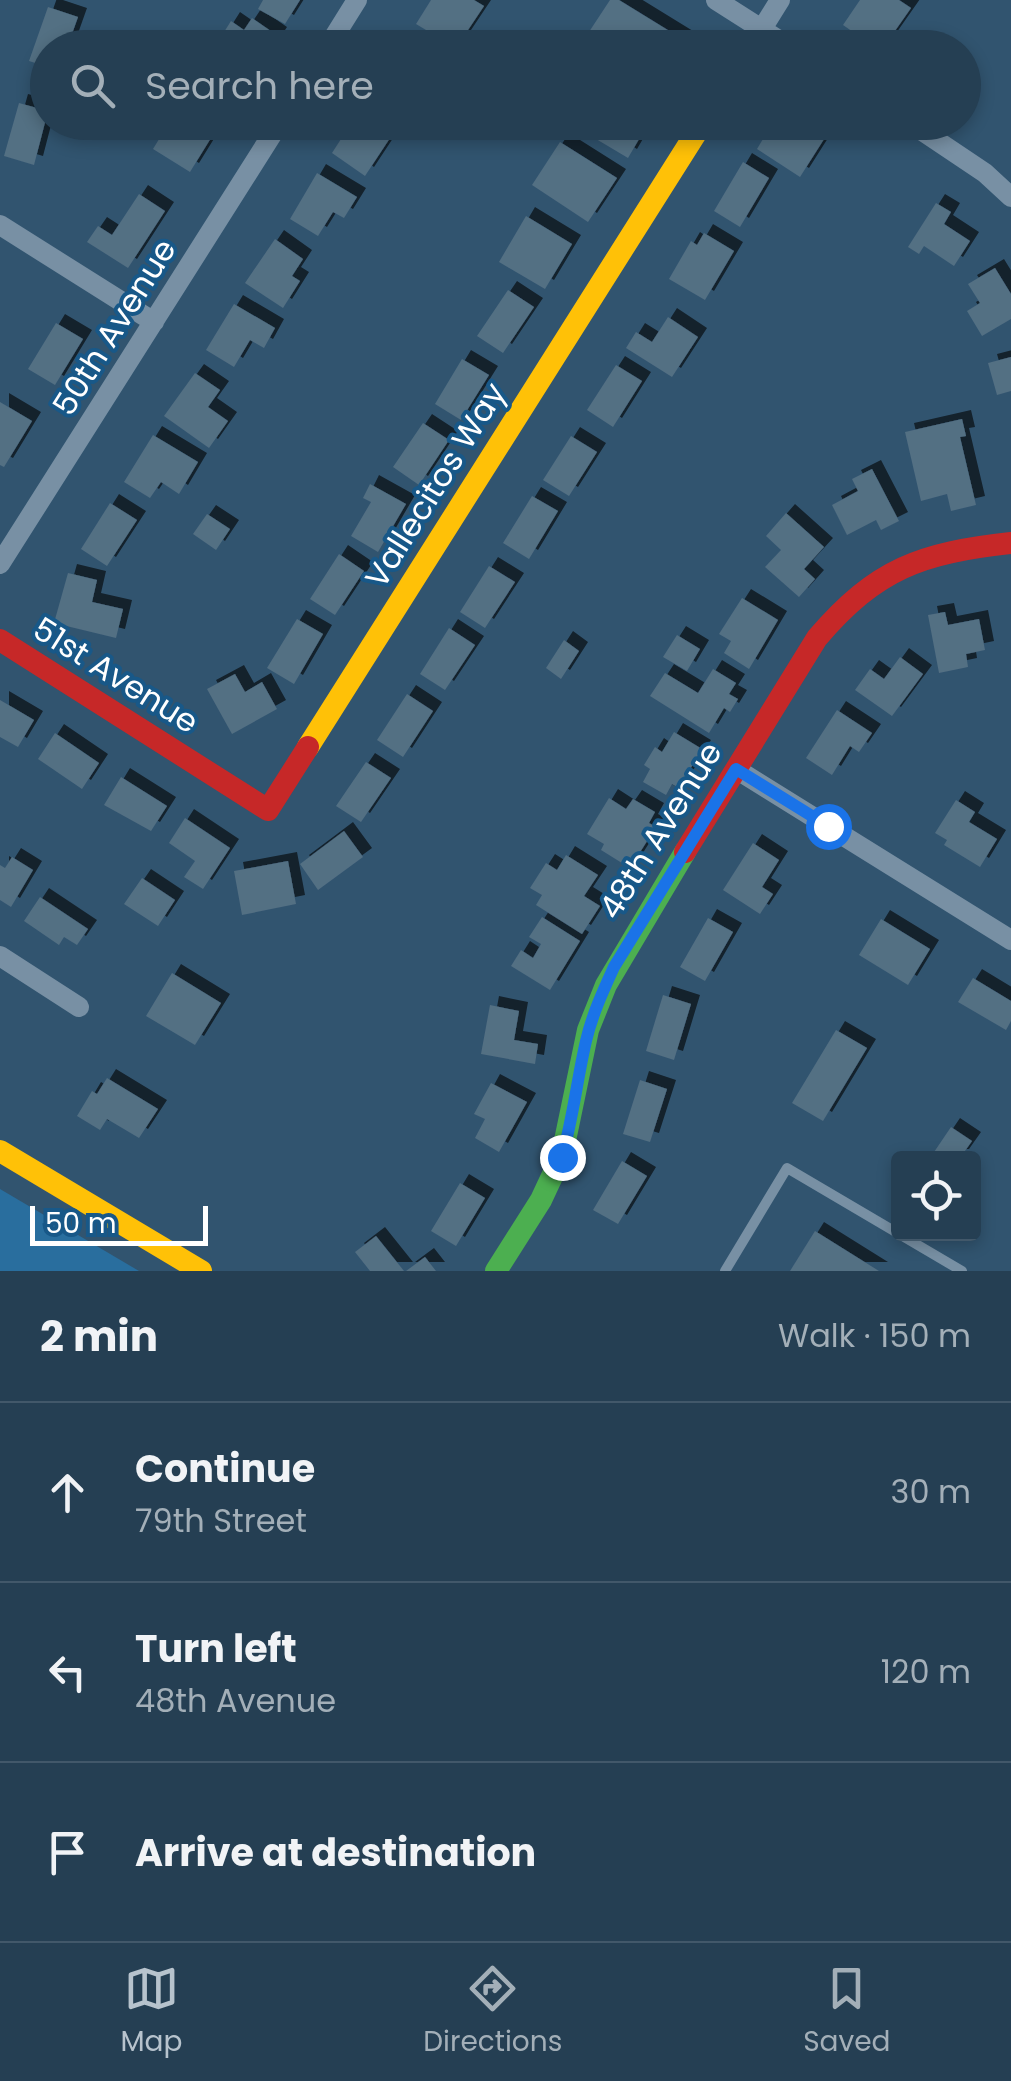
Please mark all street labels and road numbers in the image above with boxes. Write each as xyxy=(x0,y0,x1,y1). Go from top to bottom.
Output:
street label: 50th Avenue xyxy=(42,230,186,424)
street label: Vallecitos Way xyxy=(354,374,516,596)
street label: 51st Avenue xyxy=(25,606,207,744)
street label: 48th Avenue xyxy=(588,733,732,927)

